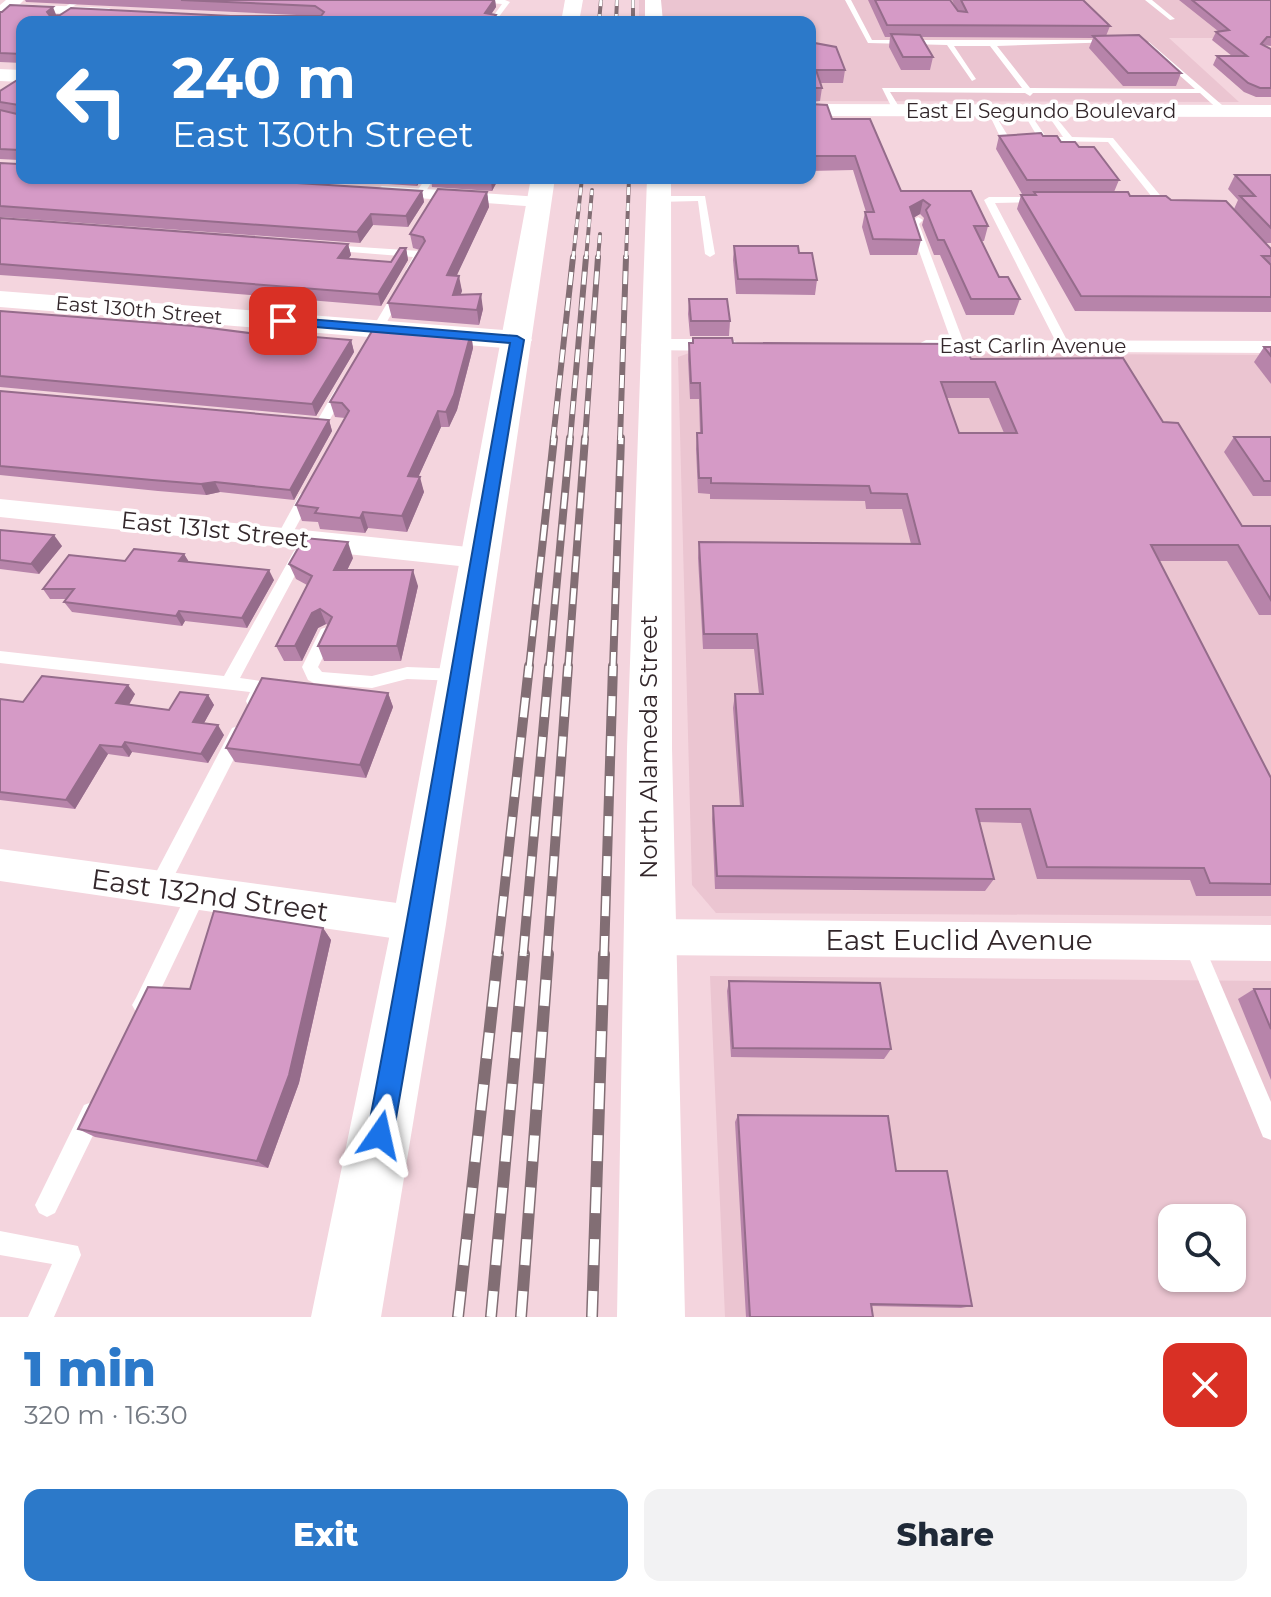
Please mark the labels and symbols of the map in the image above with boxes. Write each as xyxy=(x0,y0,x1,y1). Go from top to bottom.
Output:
street label: East El Segundo Boulevard xyxy=(906,99,1176,123)
pin xyxy=(249,287,317,355)
street label: East 130th Street xyxy=(55,291,223,329)
street label: East Carlin Avenue xyxy=(940,334,1126,358)
street label: East 131st Street xyxy=(120,505,311,554)
street label: North Alameda Street xyxy=(634,615,663,879)
street label: East 132nd Street xyxy=(89,862,331,928)
street label: East Euclid Avenue xyxy=(825,923,1093,957)
position arrow xyxy=(338,1093,422,1177)

